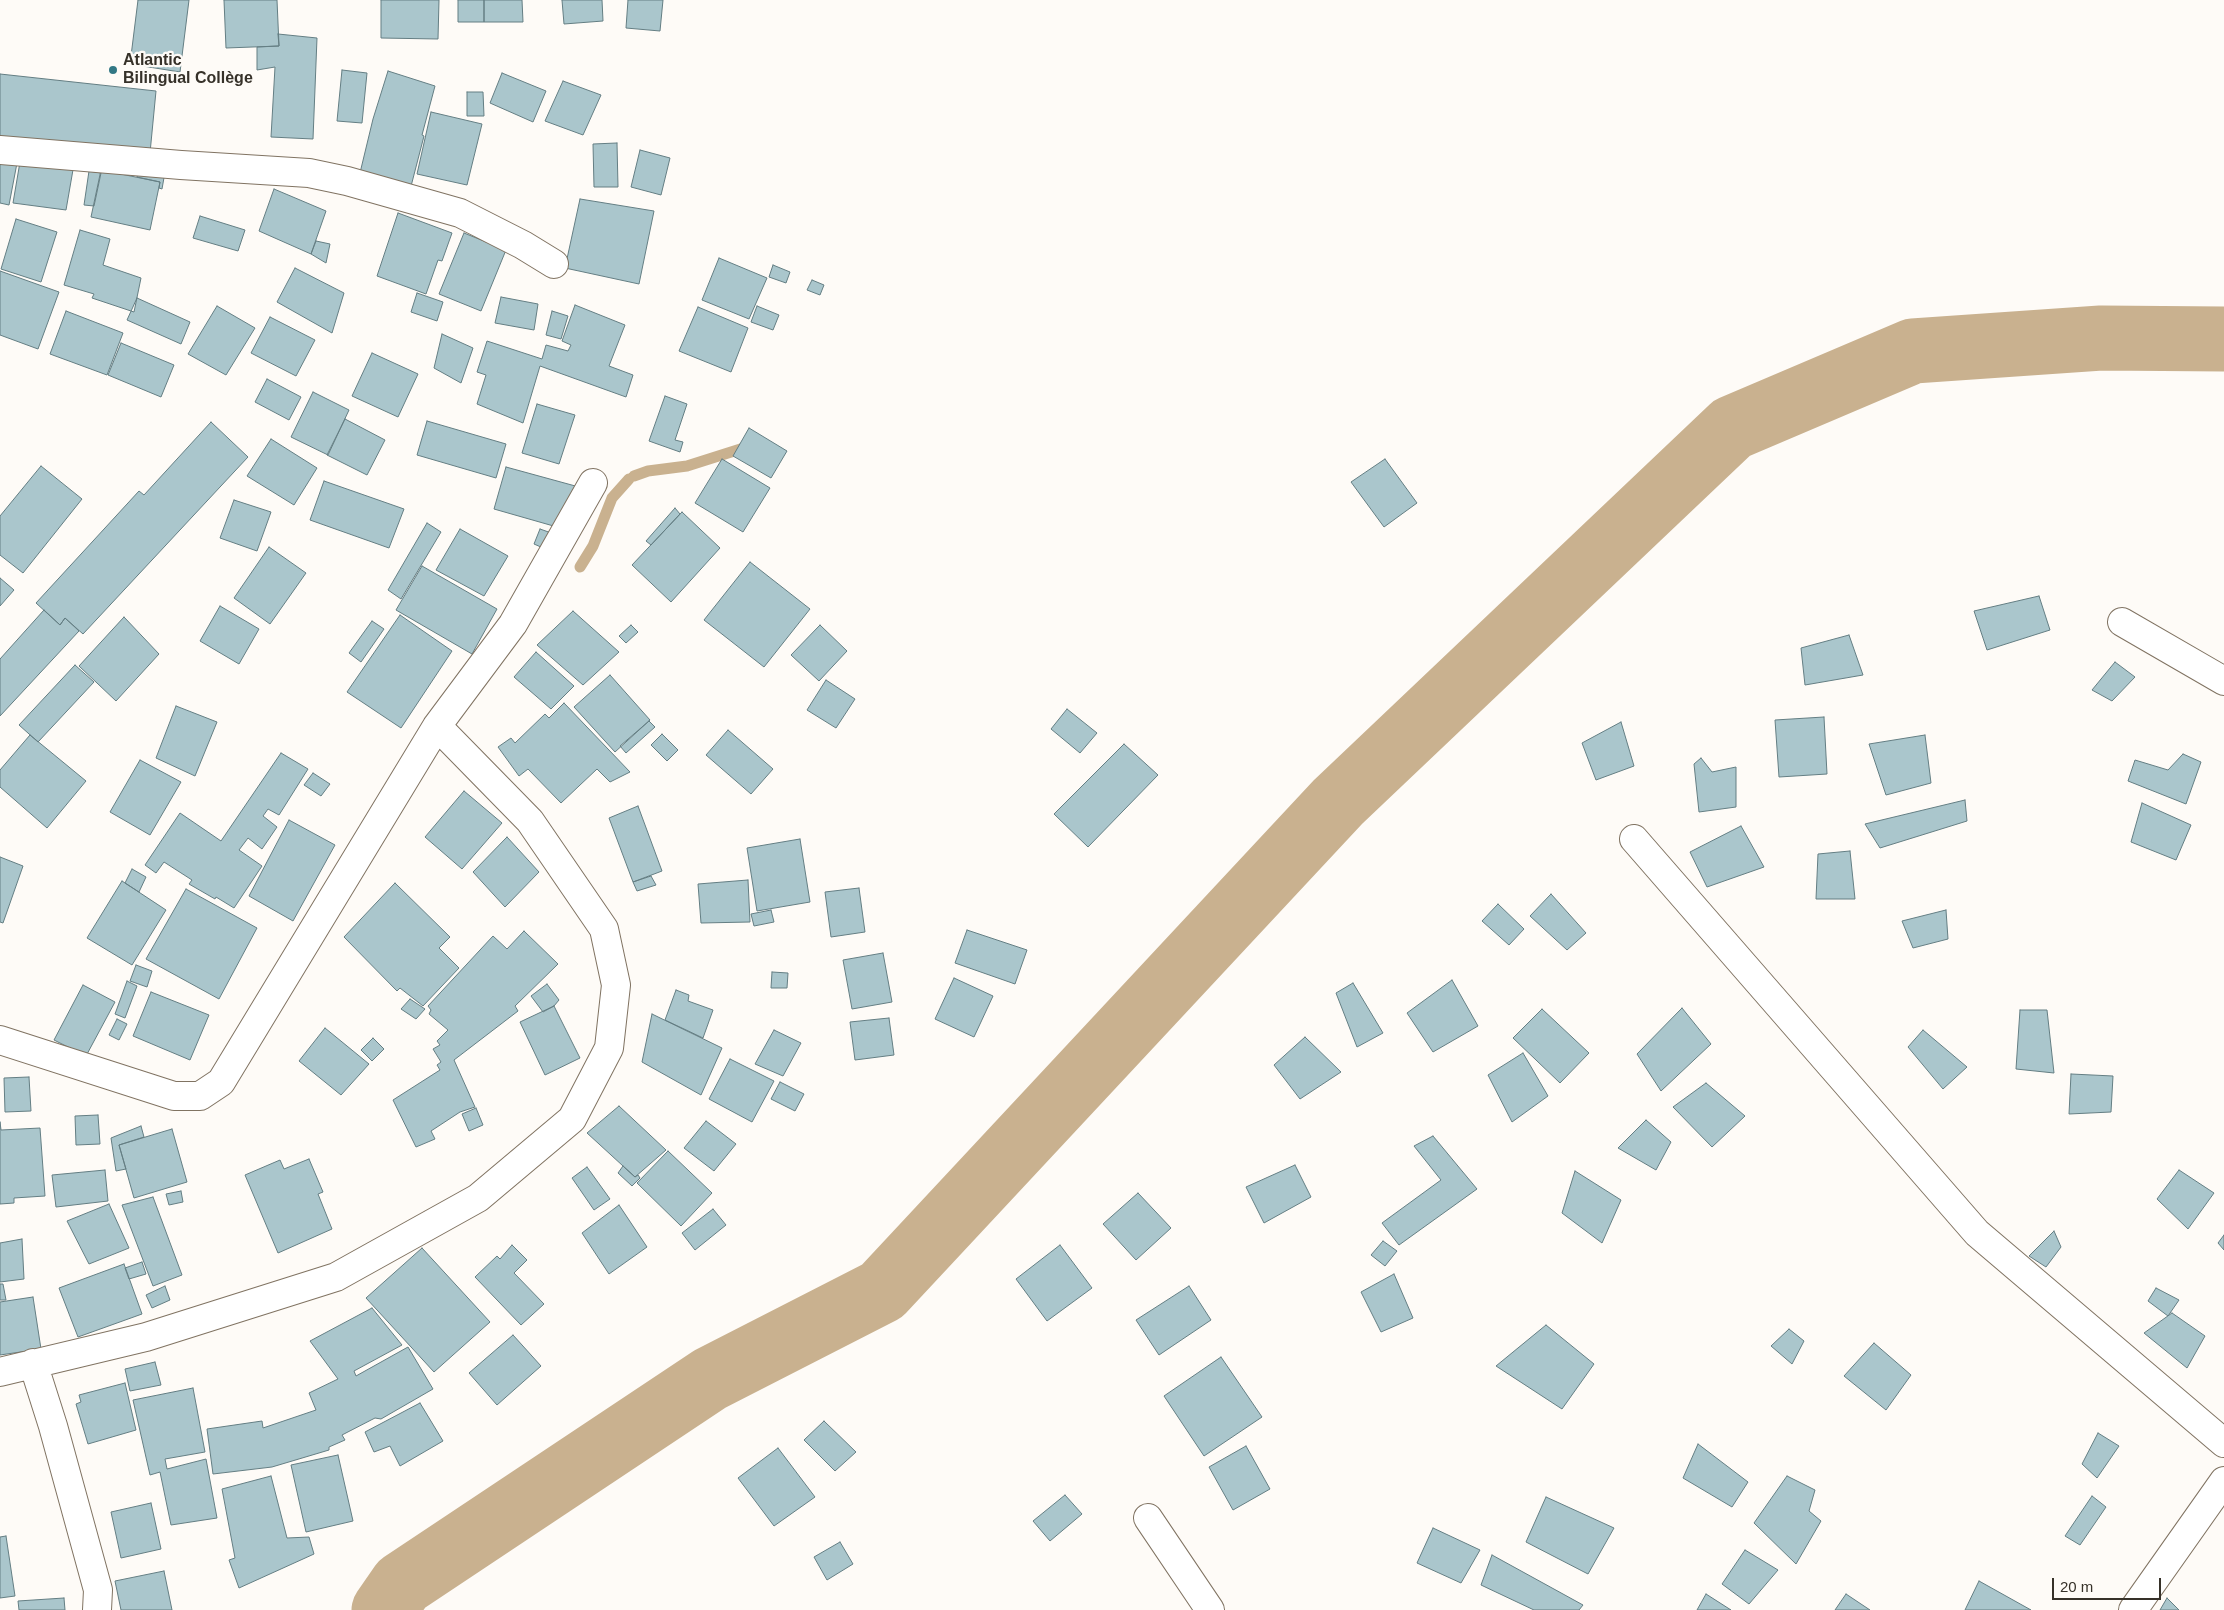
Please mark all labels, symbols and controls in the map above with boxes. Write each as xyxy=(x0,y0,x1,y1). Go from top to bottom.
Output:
place label: Atlantic Bilingual Collège xyxy=(123,51,253,89)
marker: Atlantic Bilingual Collège xyxy=(107,64,119,76)
scale bar xyxy=(2054,1568,2163,1600)
text: 20 m xyxy=(2060,1578,2093,1595)

